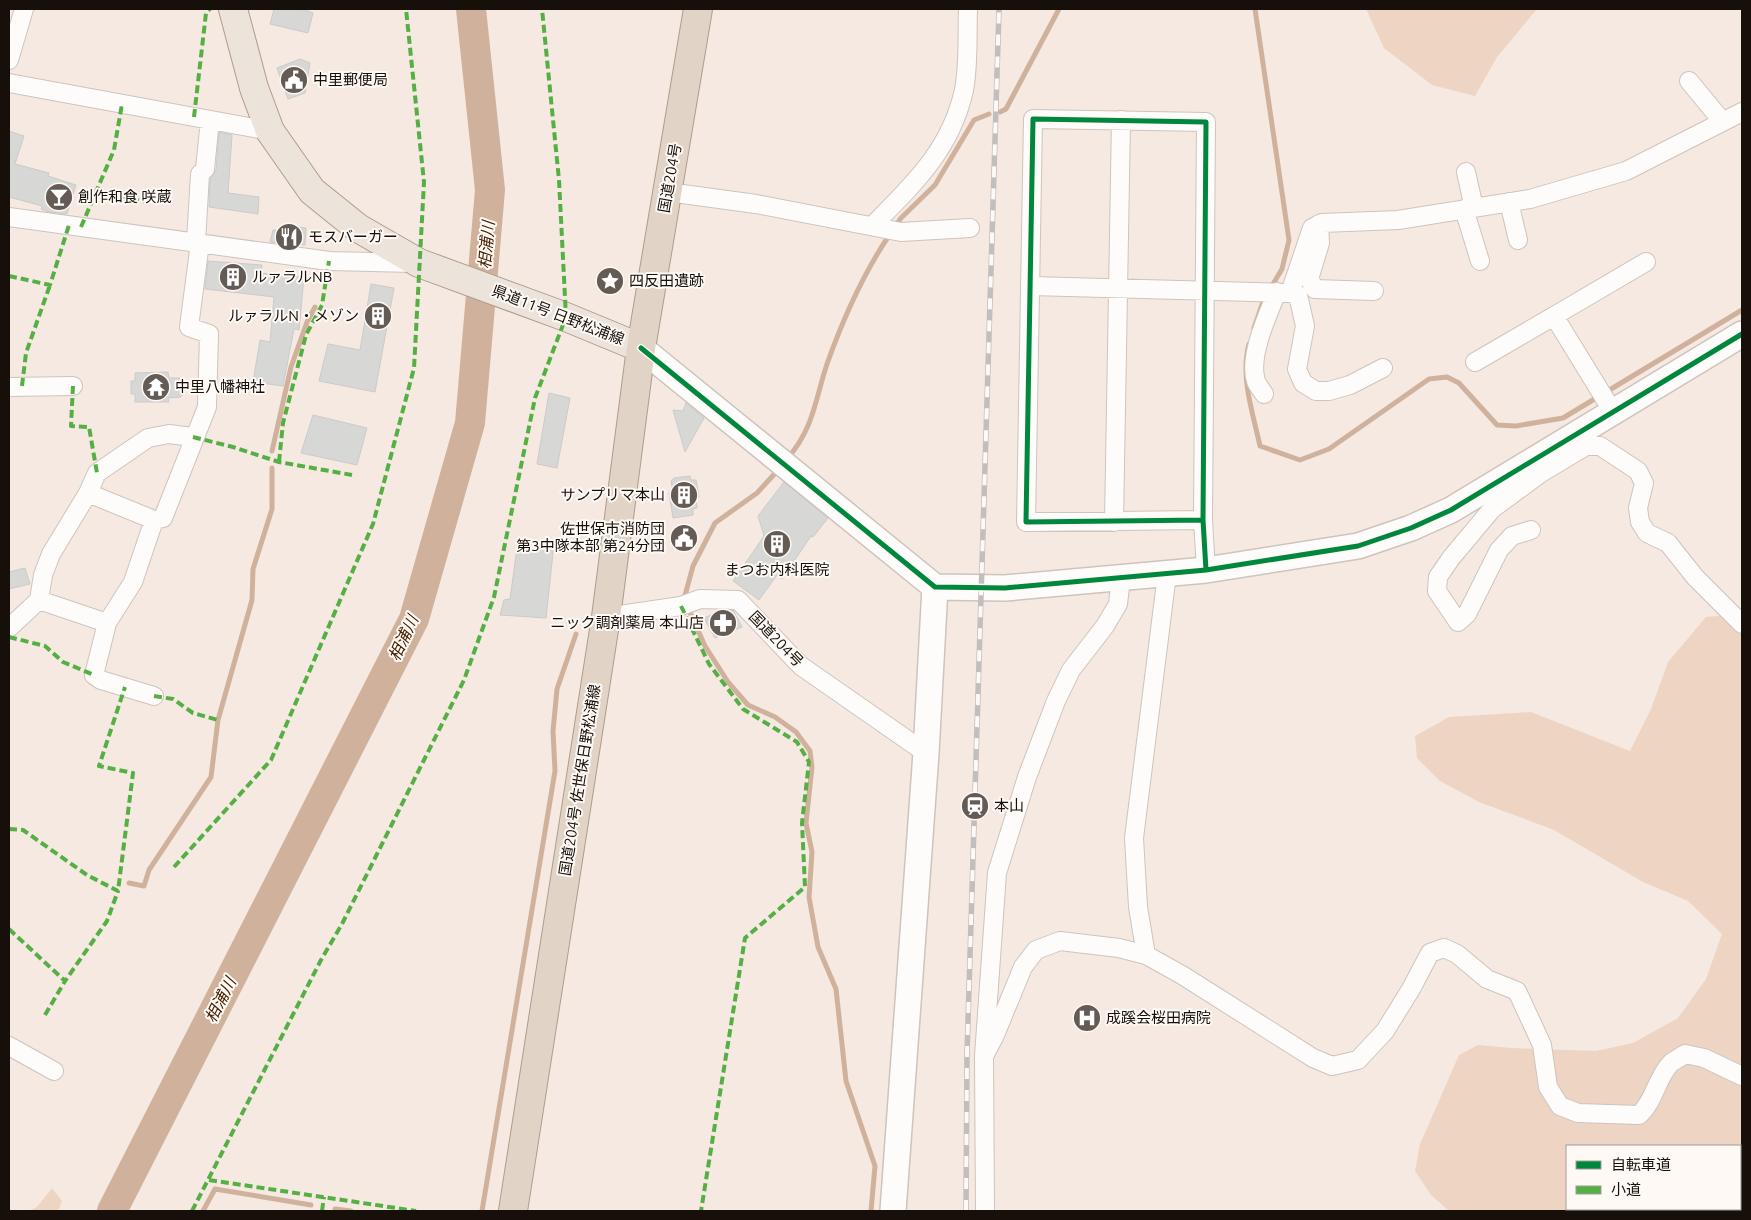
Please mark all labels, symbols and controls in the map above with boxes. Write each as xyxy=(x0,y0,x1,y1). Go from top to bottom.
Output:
public building icon: 中里郵便局 xyxy=(279,65,309,95)
place label: 中里郵便局 xyxy=(313,71,388,88)
street label: 国道204号 xyxy=(655,142,684,214)
bar icon: 創作和食 咲蔵 xyxy=(44,182,74,212)
place label: 創作和食 咲蔵 xyxy=(78,188,171,205)
water label: 相浦川 xyxy=(475,218,497,270)
restaurant icon: モスバーガー xyxy=(274,222,304,252)
place label: モスバーガー xyxy=(308,228,398,245)
building icon: ルァラルNB xyxy=(218,262,248,292)
place icon: 四反田遺跡 xyxy=(595,266,625,296)
place label: ルァラルNB xyxy=(252,268,332,285)
place label: 四反田遺跡 xyxy=(629,272,704,289)
street label: 県道11号 日野松浦線 xyxy=(490,281,627,348)
building icon: ルァラルN・メゾン xyxy=(363,301,393,331)
place label: ルァラルN・メゾン xyxy=(228,307,359,324)
temple icon: 中里八幡神社 xyxy=(141,372,171,402)
place label: 中里八幡神社 xyxy=(175,378,265,395)
building icon: サンプリマ本山 xyxy=(669,480,699,510)
place label: サンプリマ本山 xyxy=(560,486,665,503)
place label: 佐世保市消防団 第3中隊本部 第24分団 xyxy=(516,520,665,554)
public building icon: 佐世保市消防団 第3中隊本部 第24分団 xyxy=(669,523,699,553)
building icon: まつお内科医院 xyxy=(762,529,792,559)
place label: まつお内科医院 xyxy=(724,561,830,578)
street label: 国道204号 xyxy=(746,607,807,670)
pharmacy icon: ニック調剤薬局 本山店 xyxy=(708,608,738,638)
water label: 相浦川 xyxy=(385,611,422,664)
place label: ニック調剤薬局 本山店 xyxy=(551,614,704,631)
street label: 国道204号 佐世保日野松浦線 xyxy=(556,683,603,877)
station icon: 本山 xyxy=(960,791,990,821)
place label: 本山 xyxy=(994,797,1024,814)
water label: 相浦川 xyxy=(201,973,240,1025)
hospital icon: 成蹊会桜田病院 xyxy=(1072,1003,1102,1033)
place label: 成蹊会桜田病院 xyxy=(1106,1009,1211,1026)
legend xyxy=(1566,1145,1741,1210)
text: 自転車道 xyxy=(1611,1156,1671,1173)
text: 小道 xyxy=(1611,1181,1641,1198)

